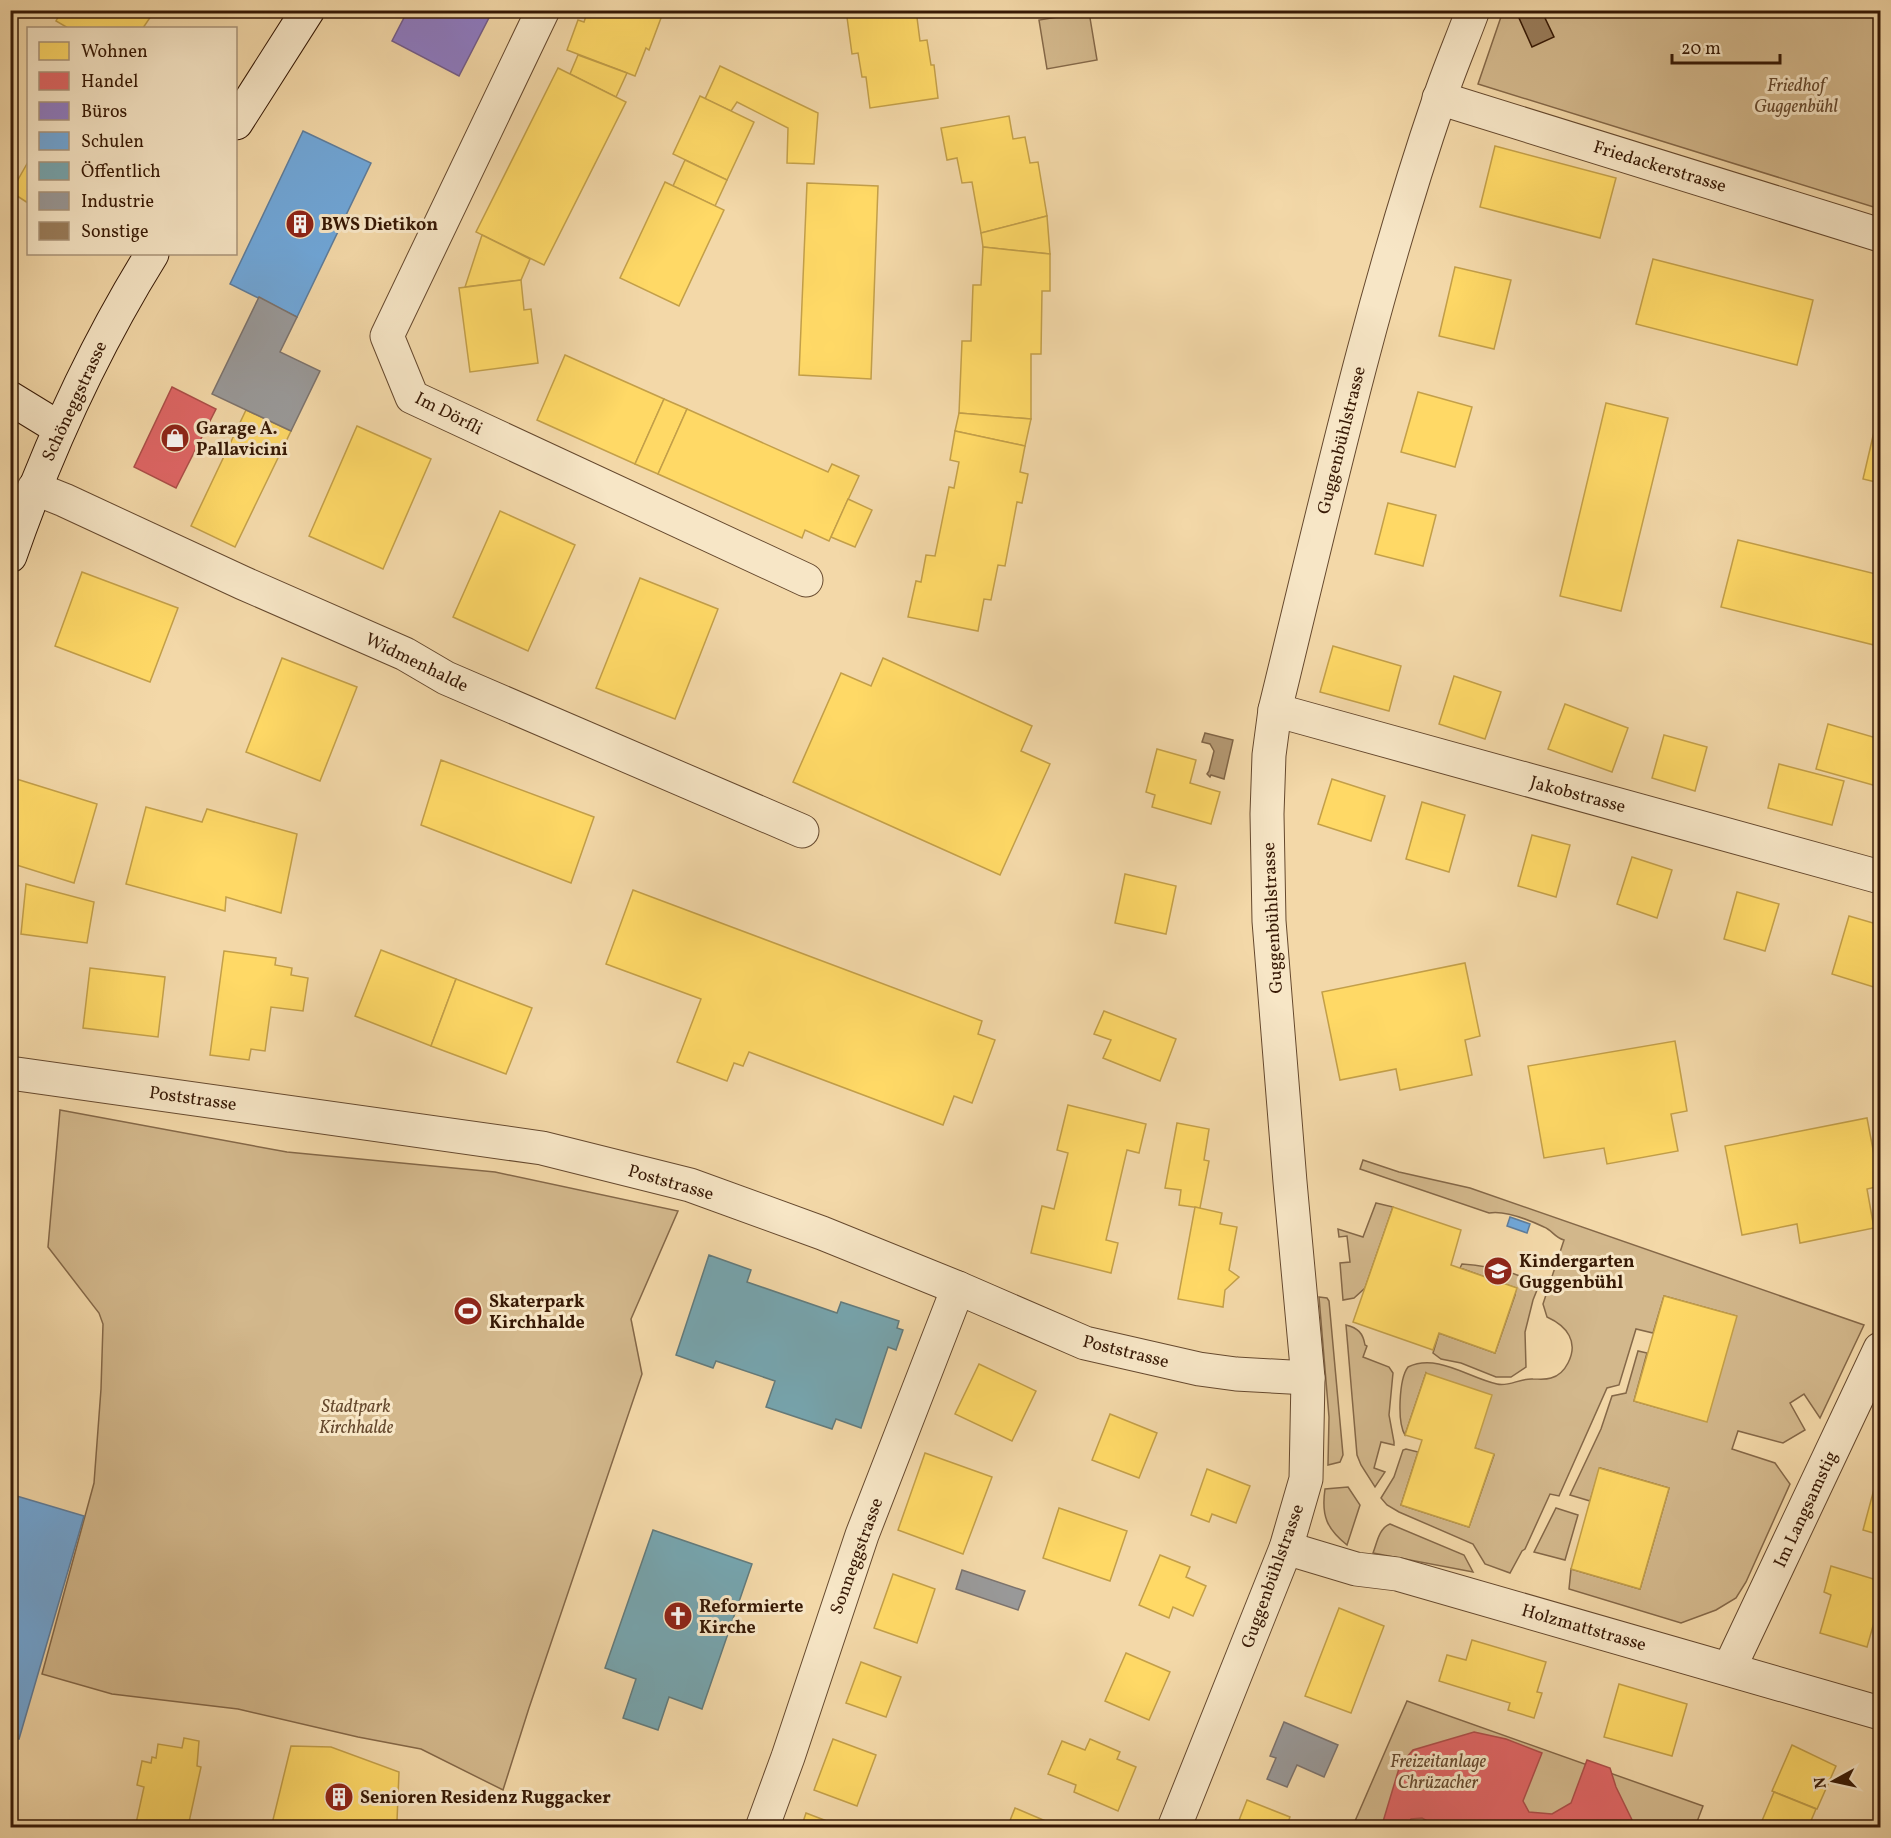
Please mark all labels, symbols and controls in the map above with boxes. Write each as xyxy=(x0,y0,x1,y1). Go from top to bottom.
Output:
legend xyxy=(27,27,237,255)
scale bar xyxy=(1672,27,1780,65)
text: 20 m xyxy=(1681,37,1721,62)
text: Wohnen xyxy=(81,40,148,65)
text: Handel xyxy=(81,70,138,95)
park label: Friedhof Guggenbühl xyxy=(1754,74,1839,120)
text: Büros xyxy=(81,100,127,125)
text: Schulen xyxy=(81,130,144,155)
street label: Friedackerstrasse xyxy=(1590,135,1729,200)
text: Öffentlich xyxy=(81,160,161,185)
text: Industrie xyxy=(81,190,154,215)
building icon: BWS Dietikon xyxy=(284,208,316,240)
place label: BWS Dietikon xyxy=(321,213,438,238)
text: Sonstige xyxy=(81,220,148,245)
street label: Schöneggstrasse xyxy=(37,337,114,466)
street label: Guggenbühlstrasse xyxy=(1312,364,1373,517)
street label: Im Dörfli xyxy=(410,387,486,442)
place label: Garage A. Pallavicini xyxy=(196,417,288,463)
shop icon: Garage A. Pallavicini xyxy=(159,422,191,454)
street label: Widmenhalde xyxy=(361,628,472,699)
street label: Jakobstrasse xyxy=(1527,771,1628,820)
street label: Guggenbühlstrasse xyxy=(1257,842,1290,994)
street label: Poststrasse xyxy=(147,1081,238,1118)
street label: Poststrasse xyxy=(625,1159,716,1208)
place label: Kindergarten Guggenbühl xyxy=(1519,1250,1635,1296)
school or university icon: Kindergarten Guggenbühl xyxy=(1482,1255,1514,1287)
place label: Skaterpark Kirchhalde xyxy=(489,1290,585,1336)
sports icon: Skaterpark Kirchhalde xyxy=(452,1295,484,1327)
street label: Poststrasse xyxy=(1080,1330,1171,1375)
park label: Stadtpark Kirchhalde xyxy=(319,1395,394,1441)
street label: Im Langsamstig xyxy=(1768,1447,1844,1572)
street label: Sonneggstrasse xyxy=(825,1495,890,1618)
street label: Guggenbühlstrasse xyxy=(1236,1501,1311,1652)
place label: Reformierte Kirche xyxy=(699,1595,803,1641)
street label: Holzmattstrasse xyxy=(1518,1599,1649,1658)
church icon: Reformierte Kirche xyxy=(662,1600,694,1632)
park label: Freizeitanlage Chrüzacher xyxy=(1390,1750,1486,1796)
north arrow xyxy=(1804,1751,1864,1811)
text: N xyxy=(1809,1775,1833,1790)
building icon: Senioren Residenz Ruggacker xyxy=(323,1781,355,1813)
place label: Senioren Residenz Ruggacker xyxy=(360,1786,611,1811)

